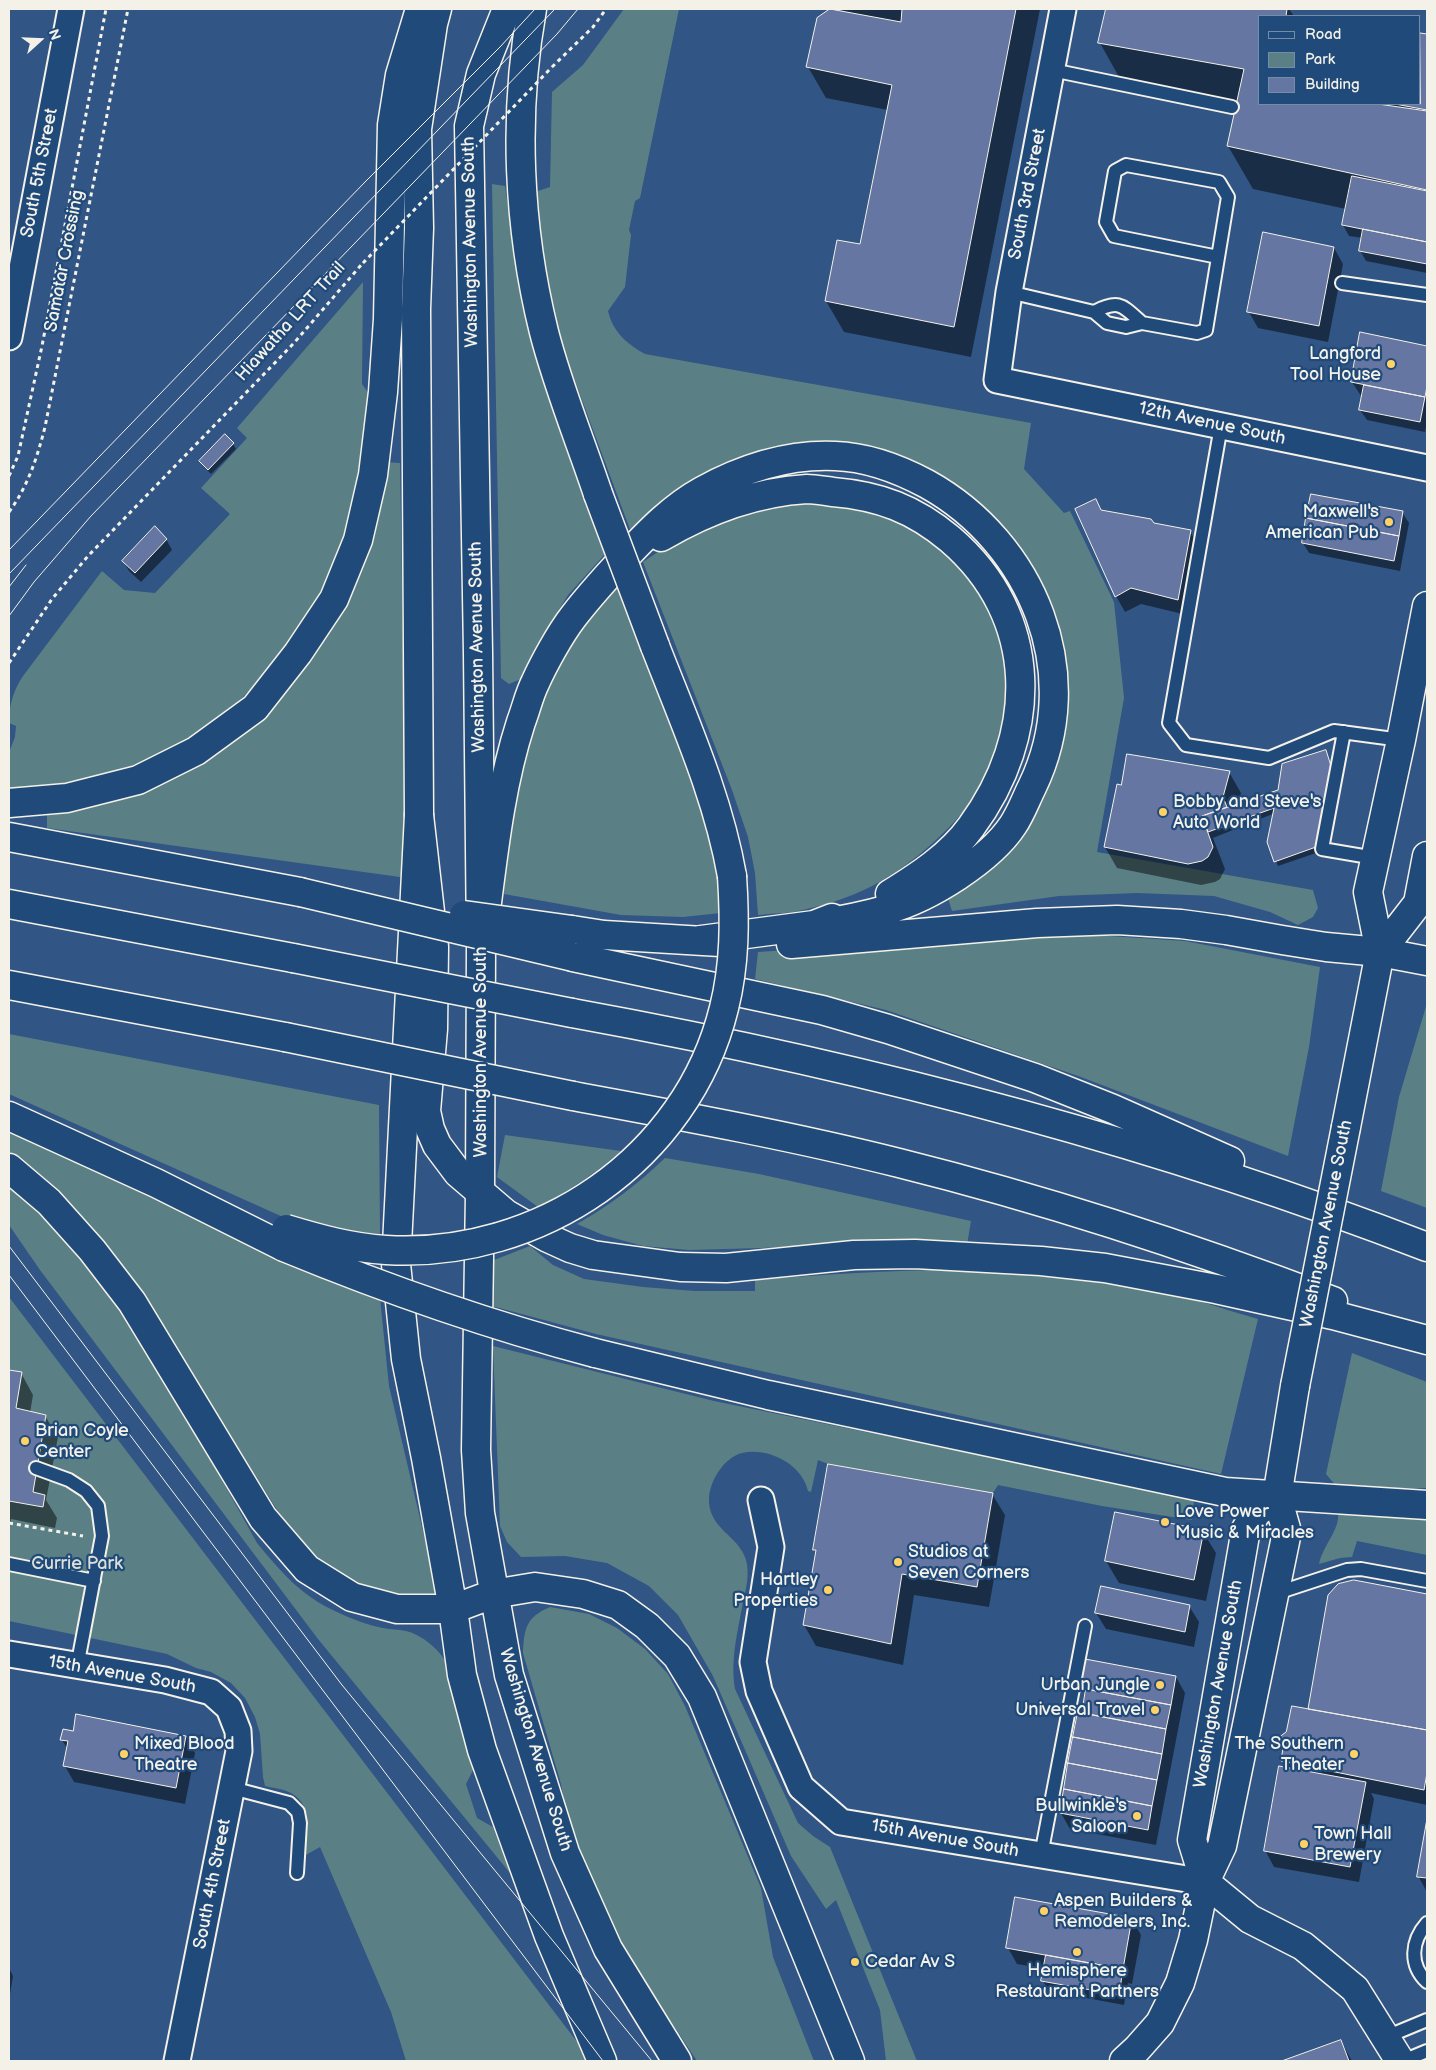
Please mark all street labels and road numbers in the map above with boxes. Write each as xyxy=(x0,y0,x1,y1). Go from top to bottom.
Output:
street label: South 5th Street xyxy=(17,106,63,240)
street label: South 3rd Street xyxy=(1005,127,1051,261)
street label: Washington Avenue South xyxy=(458,136,484,348)
street label: Samatar Crossing xyxy=(41,188,89,334)
street label: Hiawatha LRT Trail xyxy=(232,258,350,386)
street label: 12th Avenue South xyxy=(1137,398,1287,450)
street label: Washington Avenue South xyxy=(465,541,491,753)
street label: Washington Avenue South xyxy=(470,946,492,1158)
street label: Washington Avenue South xyxy=(1296,1118,1358,1330)
street label: Washington Avenue South xyxy=(1190,1578,1248,1790)
street label: Washington Avenue South xyxy=(494,1646,576,1854)
street label: 15th Avenue South xyxy=(47,1651,197,1699)
street label: 15th Avenue South xyxy=(870,1815,1020,1863)
street label: South 4th Street xyxy=(190,1817,236,1951)

